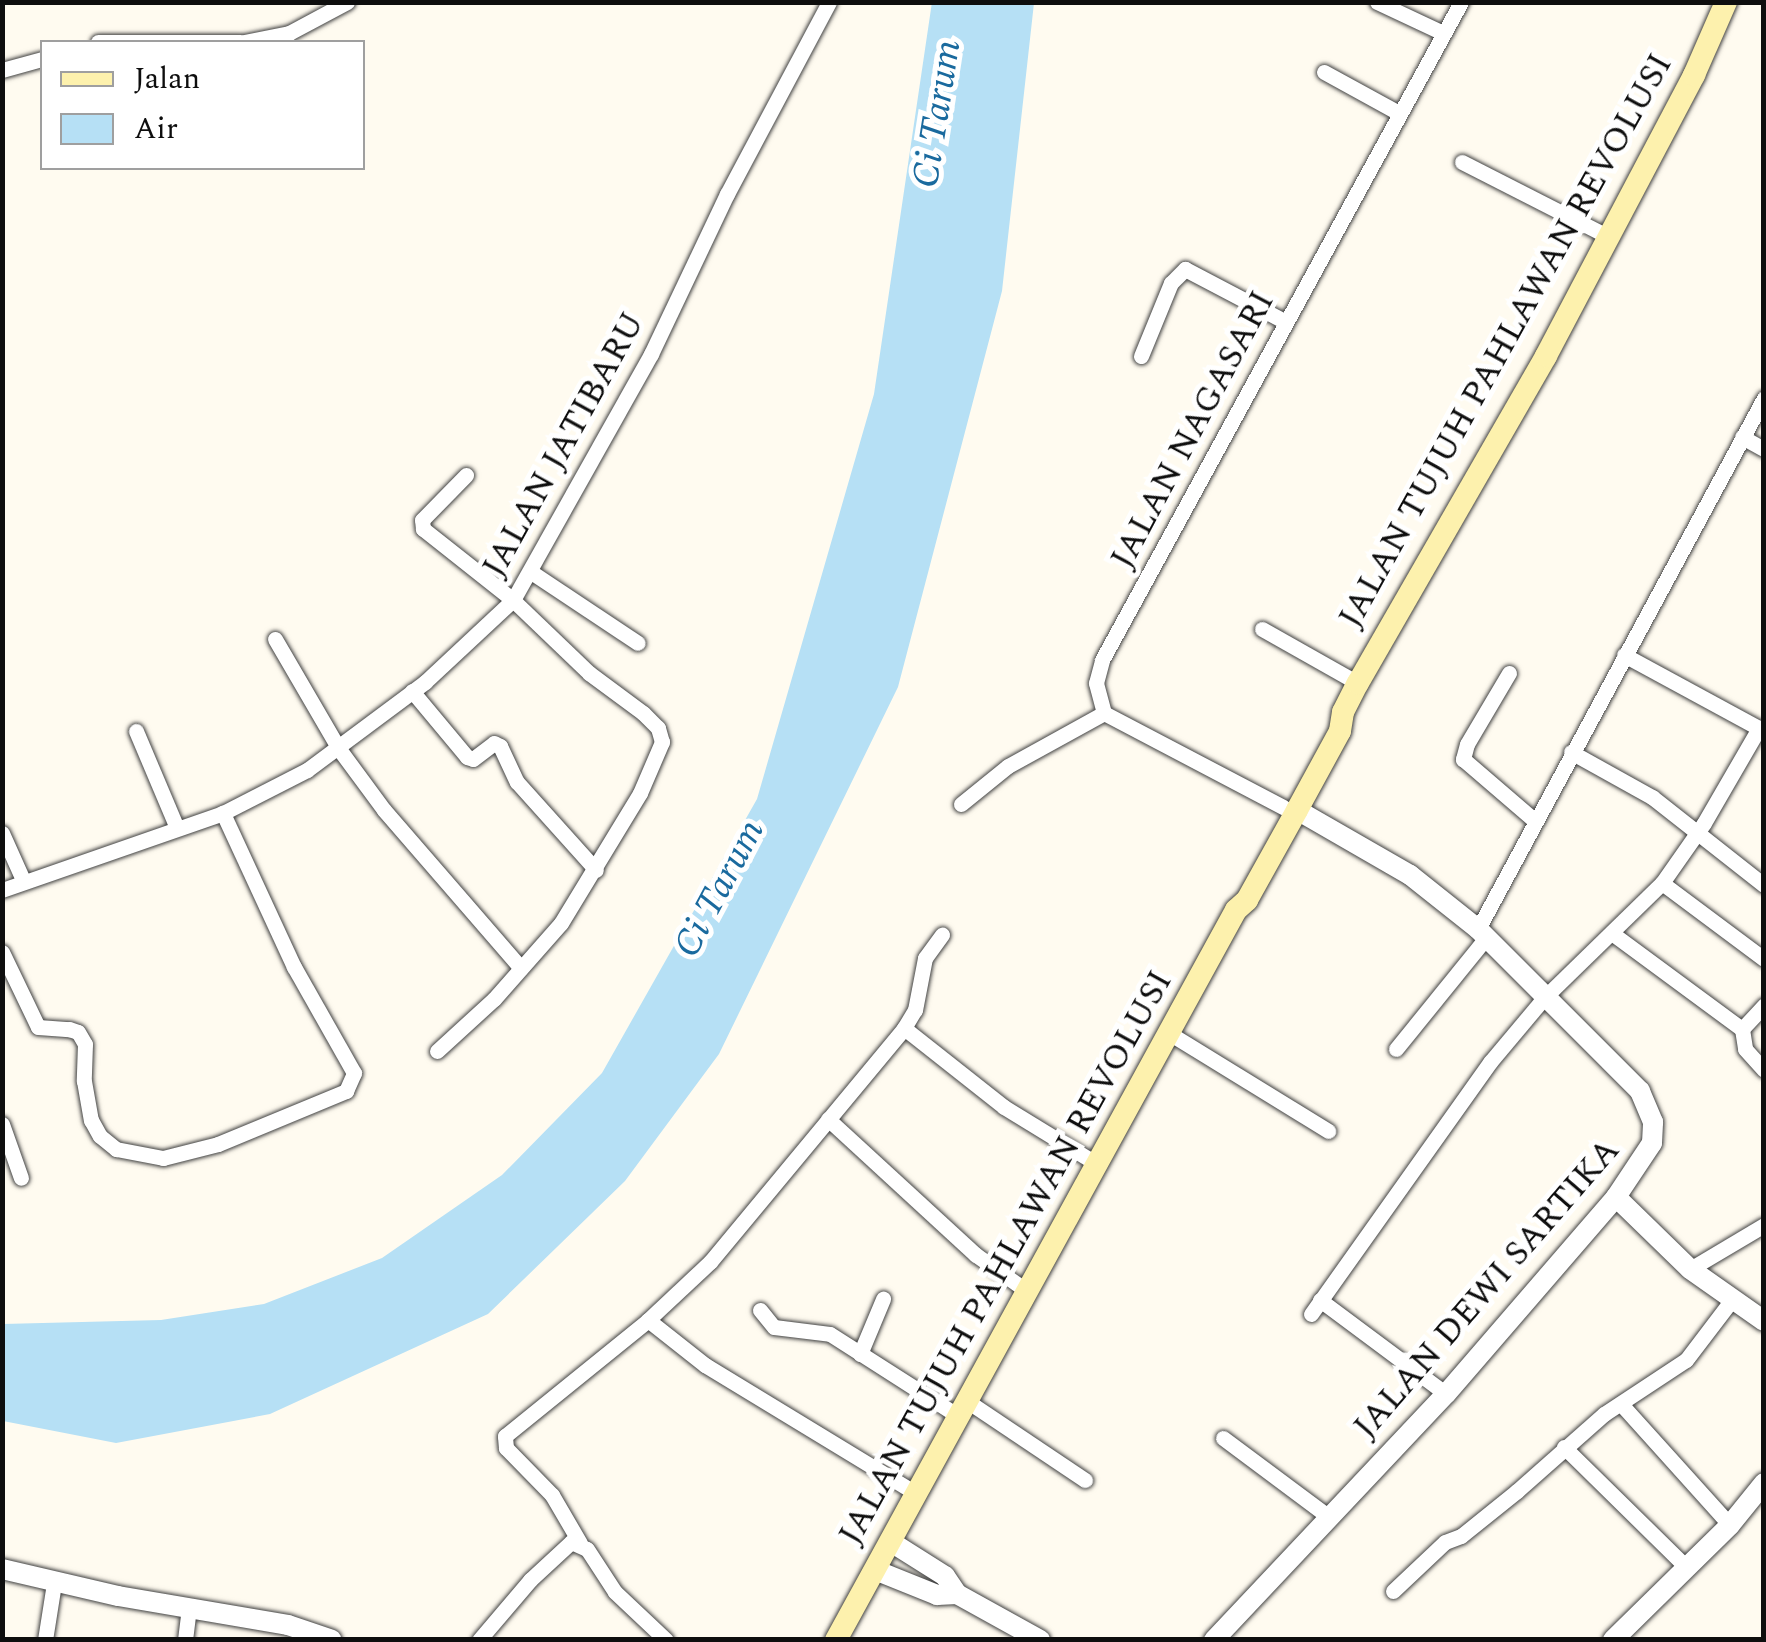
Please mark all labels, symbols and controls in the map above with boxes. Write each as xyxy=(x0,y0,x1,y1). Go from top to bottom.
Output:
water label: Ci Tarum xyxy=(904,37,972,191)
legend xyxy=(40,40,365,170)
street label: JALAN TUJUH PAHLAWAN REVOLUSI xyxy=(1330,47,1682,635)
text: Jalan xyxy=(134,56,200,102)
text: Air xyxy=(134,106,178,152)
street label: JALAN NAGASARI xyxy=(1102,284,1284,576)
street label: JALAN JATIBARU xyxy=(474,305,654,585)
water label: Ci Tarum xyxy=(665,812,775,966)
street label: JALAN TUJUH PAHLAWAN REVOLUSI xyxy=(830,964,1182,1552)
street label: JALAN DEWI SARTIKA xyxy=(1345,1130,1629,1448)

